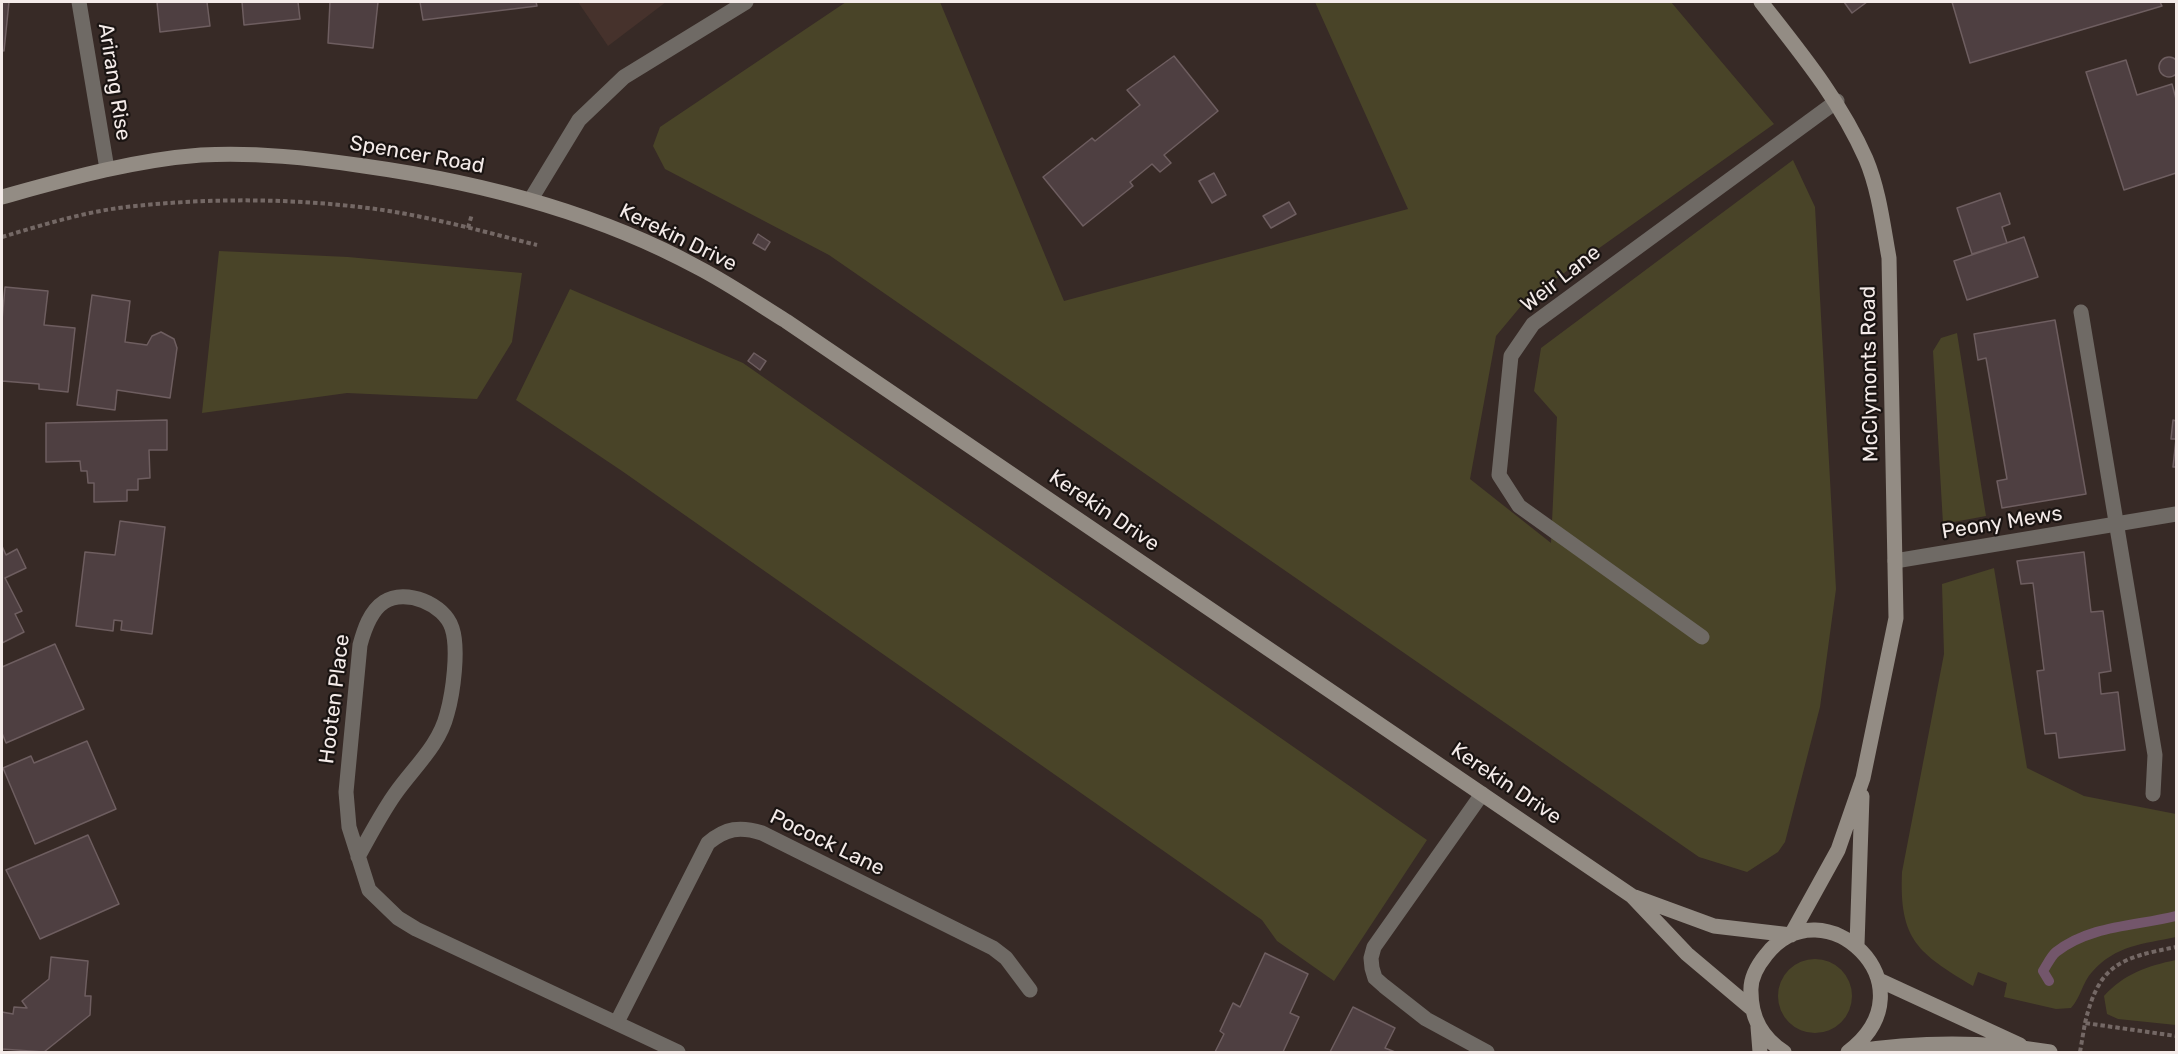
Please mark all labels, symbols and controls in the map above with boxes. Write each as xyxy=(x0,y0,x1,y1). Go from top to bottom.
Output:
street label: Arirang Rise xyxy=(92,22,136,142)
street label: Spencer Road xyxy=(348,131,486,179)
street label: Kerekin Drive xyxy=(615,199,741,277)
street label: Weir Lane xyxy=(1516,240,1606,318)
street label: McClymonts Road xyxy=(1856,286,1884,462)
street label: Kerekin Drive xyxy=(1044,465,1164,557)
street label: Peony Mews xyxy=(1940,501,2064,545)
street label: Hooten Place xyxy=(315,633,355,765)
street label: Kerekin Drive xyxy=(1446,738,1566,830)
street label: Pocock Lane xyxy=(766,804,888,882)

